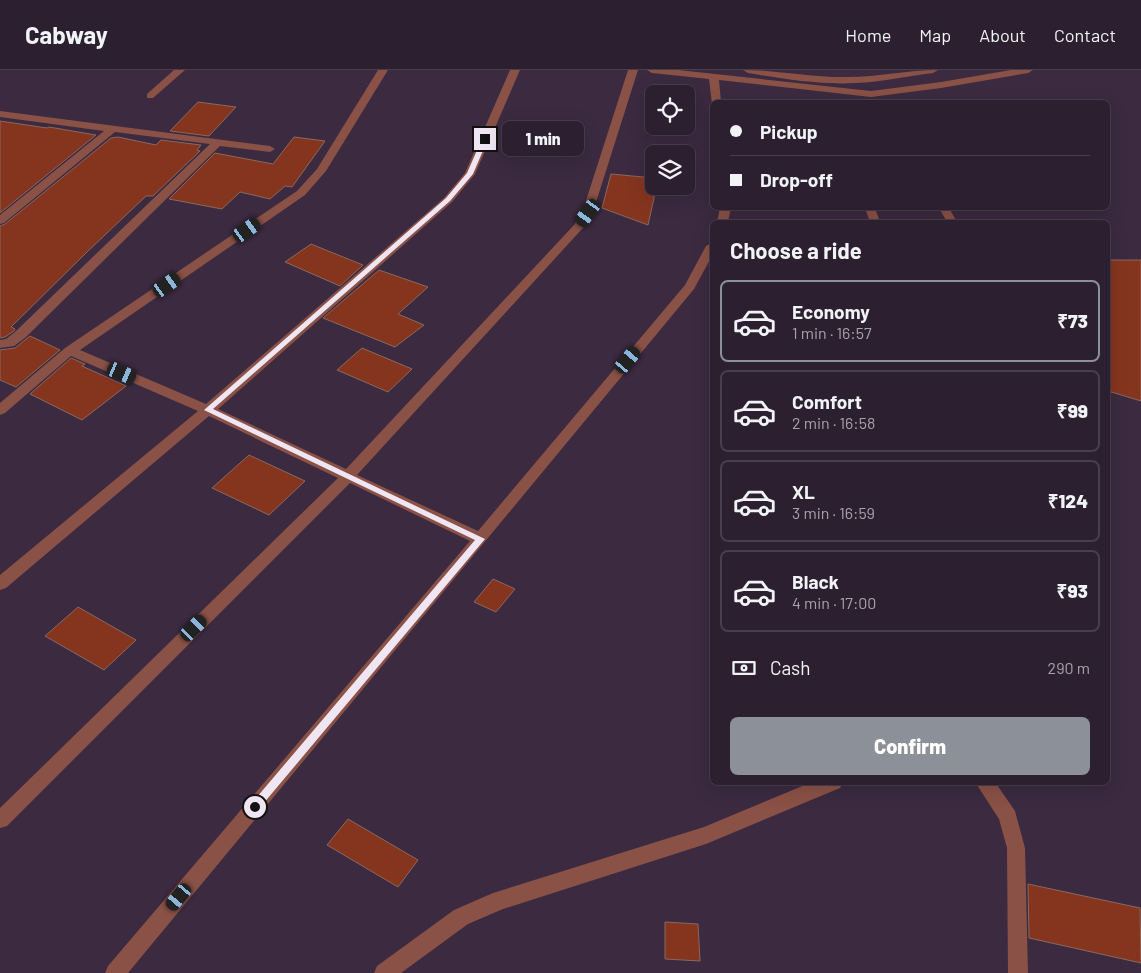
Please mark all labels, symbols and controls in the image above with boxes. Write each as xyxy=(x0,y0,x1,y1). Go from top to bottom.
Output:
text: Cabway xyxy=(25,20,108,49)
text: Home xyxy=(845,24,891,46)
text: Map xyxy=(919,24,951,46)
text: About xyxy=(979,24,1026,46)
text: Contact xyxy=(1054,24,1116,46)
map controls xyxy=(645,85,695,195)
button: locate xyxy=(645,85,695,135)
text: Pickup xyxy=(760,120,818,143)
callout: 1 min xyxy=(502,122,585,156)
route end xyxy=(474,128,496,150)
text: 1 min xyxy=(525,129,561,148)
button: layers xyxy=(645,145,695,195)
text: Drop-off xyxy=(760,168,833,191)
car xyxy=(573,196,602,230)
car xyxy=(230,215,263,245)
text: Choose a ride xyxy=(730,237,862,263)
car xyxy=(150,270,183,300)
icon: car xyxy=(732,299,777,344)
text: Economy xyxy=(792,300,870,323)
text: ₹73 xyxy=(1057,309,1088,332)
text: 1 min · 16:57 xyxy=(792,323,872,342)
car xyxy=(612,344,643,376)
car xyxy=(105,360,138,386)
icon: car xyxy=(732,389,777,434)
text: Comfort xyxy=(792,390,862,413)
text: ₹99 xyxy=(1057,399,1088,422)
text: 2 min · 16:58 xyxy=(792,413,875,432)
icon: car xyxy=(732,479,777,524)
text: XL xyxy=(792,480,815,503)
text: ₹124 xyxy=(1048,489,1088,512)
text: 3 min · 16:59 xyxy=(792,503,875,522)
icon: car xyxy=(732,569,777,614)
text: Black xyxy=(792,570,839,593)
text: ₹93 xyxy=(1057,579,1088,602)
text: 4 min · 17:00 xyxy=(792,593,876,612)
car xyxy=(178,612,209,644)
icon: cash xyxy=(730,654,758,682)
text: Cash xyxy=(770,656,811,679)
text: 290 m xyxy=(1048,658,1090,677)
button: Confirm xyxy=(730,717,1090,775)
route start xyxy=(244,796,266,818)
car xyxy=(163,881,194,913)

